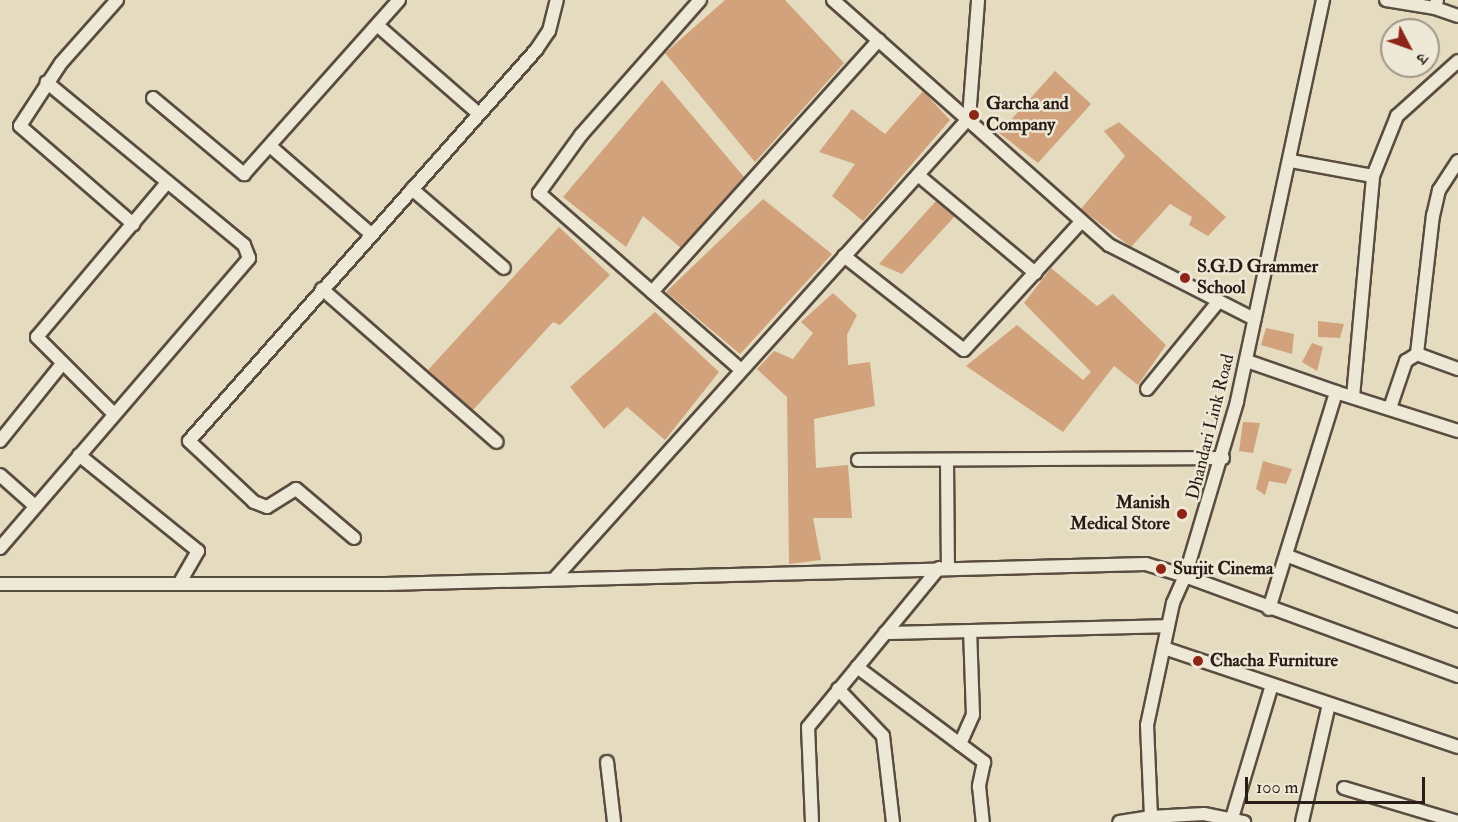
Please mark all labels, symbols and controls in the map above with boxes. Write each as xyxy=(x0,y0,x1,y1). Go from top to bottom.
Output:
north arrow xyxy=(1380,18,1440,78)
text: उ xyxy=(1412,49,1432,68)
place label: Garcha and Company xyxy=(986,94,1069,136)
marker: Garcha and Company xyxy=(967,108,981,122)
place label: S.G.D Grammer School xyxy=(1197,257,1318,300)
marker: S.G.D Grammer School xyxy=(1178,271,1192,285)
street label: Dhandari Link Road xyxy=(1182,352,1240,502)
place label: Manish Medical Store xyxy=(1070,493,1170,536)
marker: Manish Medical Store xyxy=(1175,507,1189,521)
place label: Surjit Cinema xyxy=(1173,558,1273,580)
marker: Surjit Cinema xyxy=(1154,562,1168,576)
place label: Chacha Furniture xyxy=(1210,650,1338,672)
marker: Chacha Furniture xyxy=(1191,654,1205,668)
scale bar xyxy=(1248,765,1428,803)
text: 100 m xyxy=(1256,776,1299,799)

